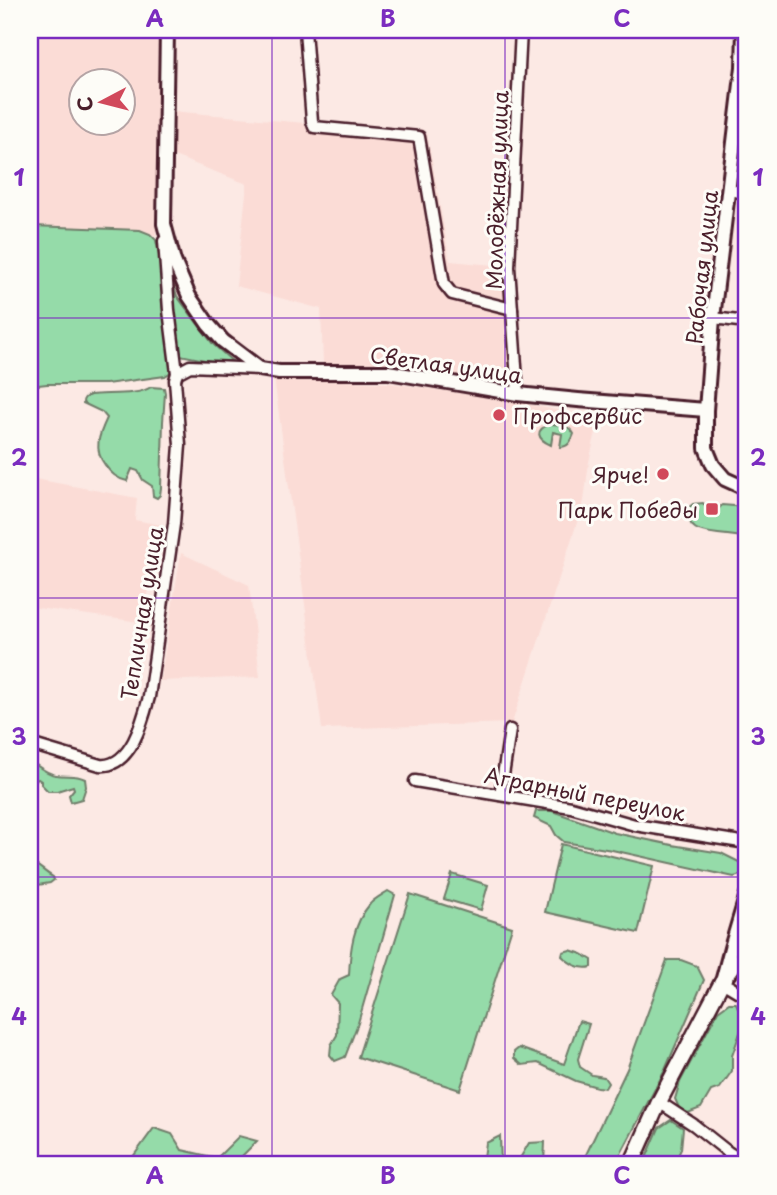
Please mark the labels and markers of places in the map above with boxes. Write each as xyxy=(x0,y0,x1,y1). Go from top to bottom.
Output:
place label: Профсервис xyxy=(513,399,642,431)
marker: Профсервис xyxy=(491,407,507,423)
place label: Ярче! xyxy=(591,458,649,490)
marker: Ярче! xyxy=(655,466,671,482)
place label: Парк Победы xyxy=(558,493,698,525)
marker: Парк Победы xyxy=(704,501,720,517)

